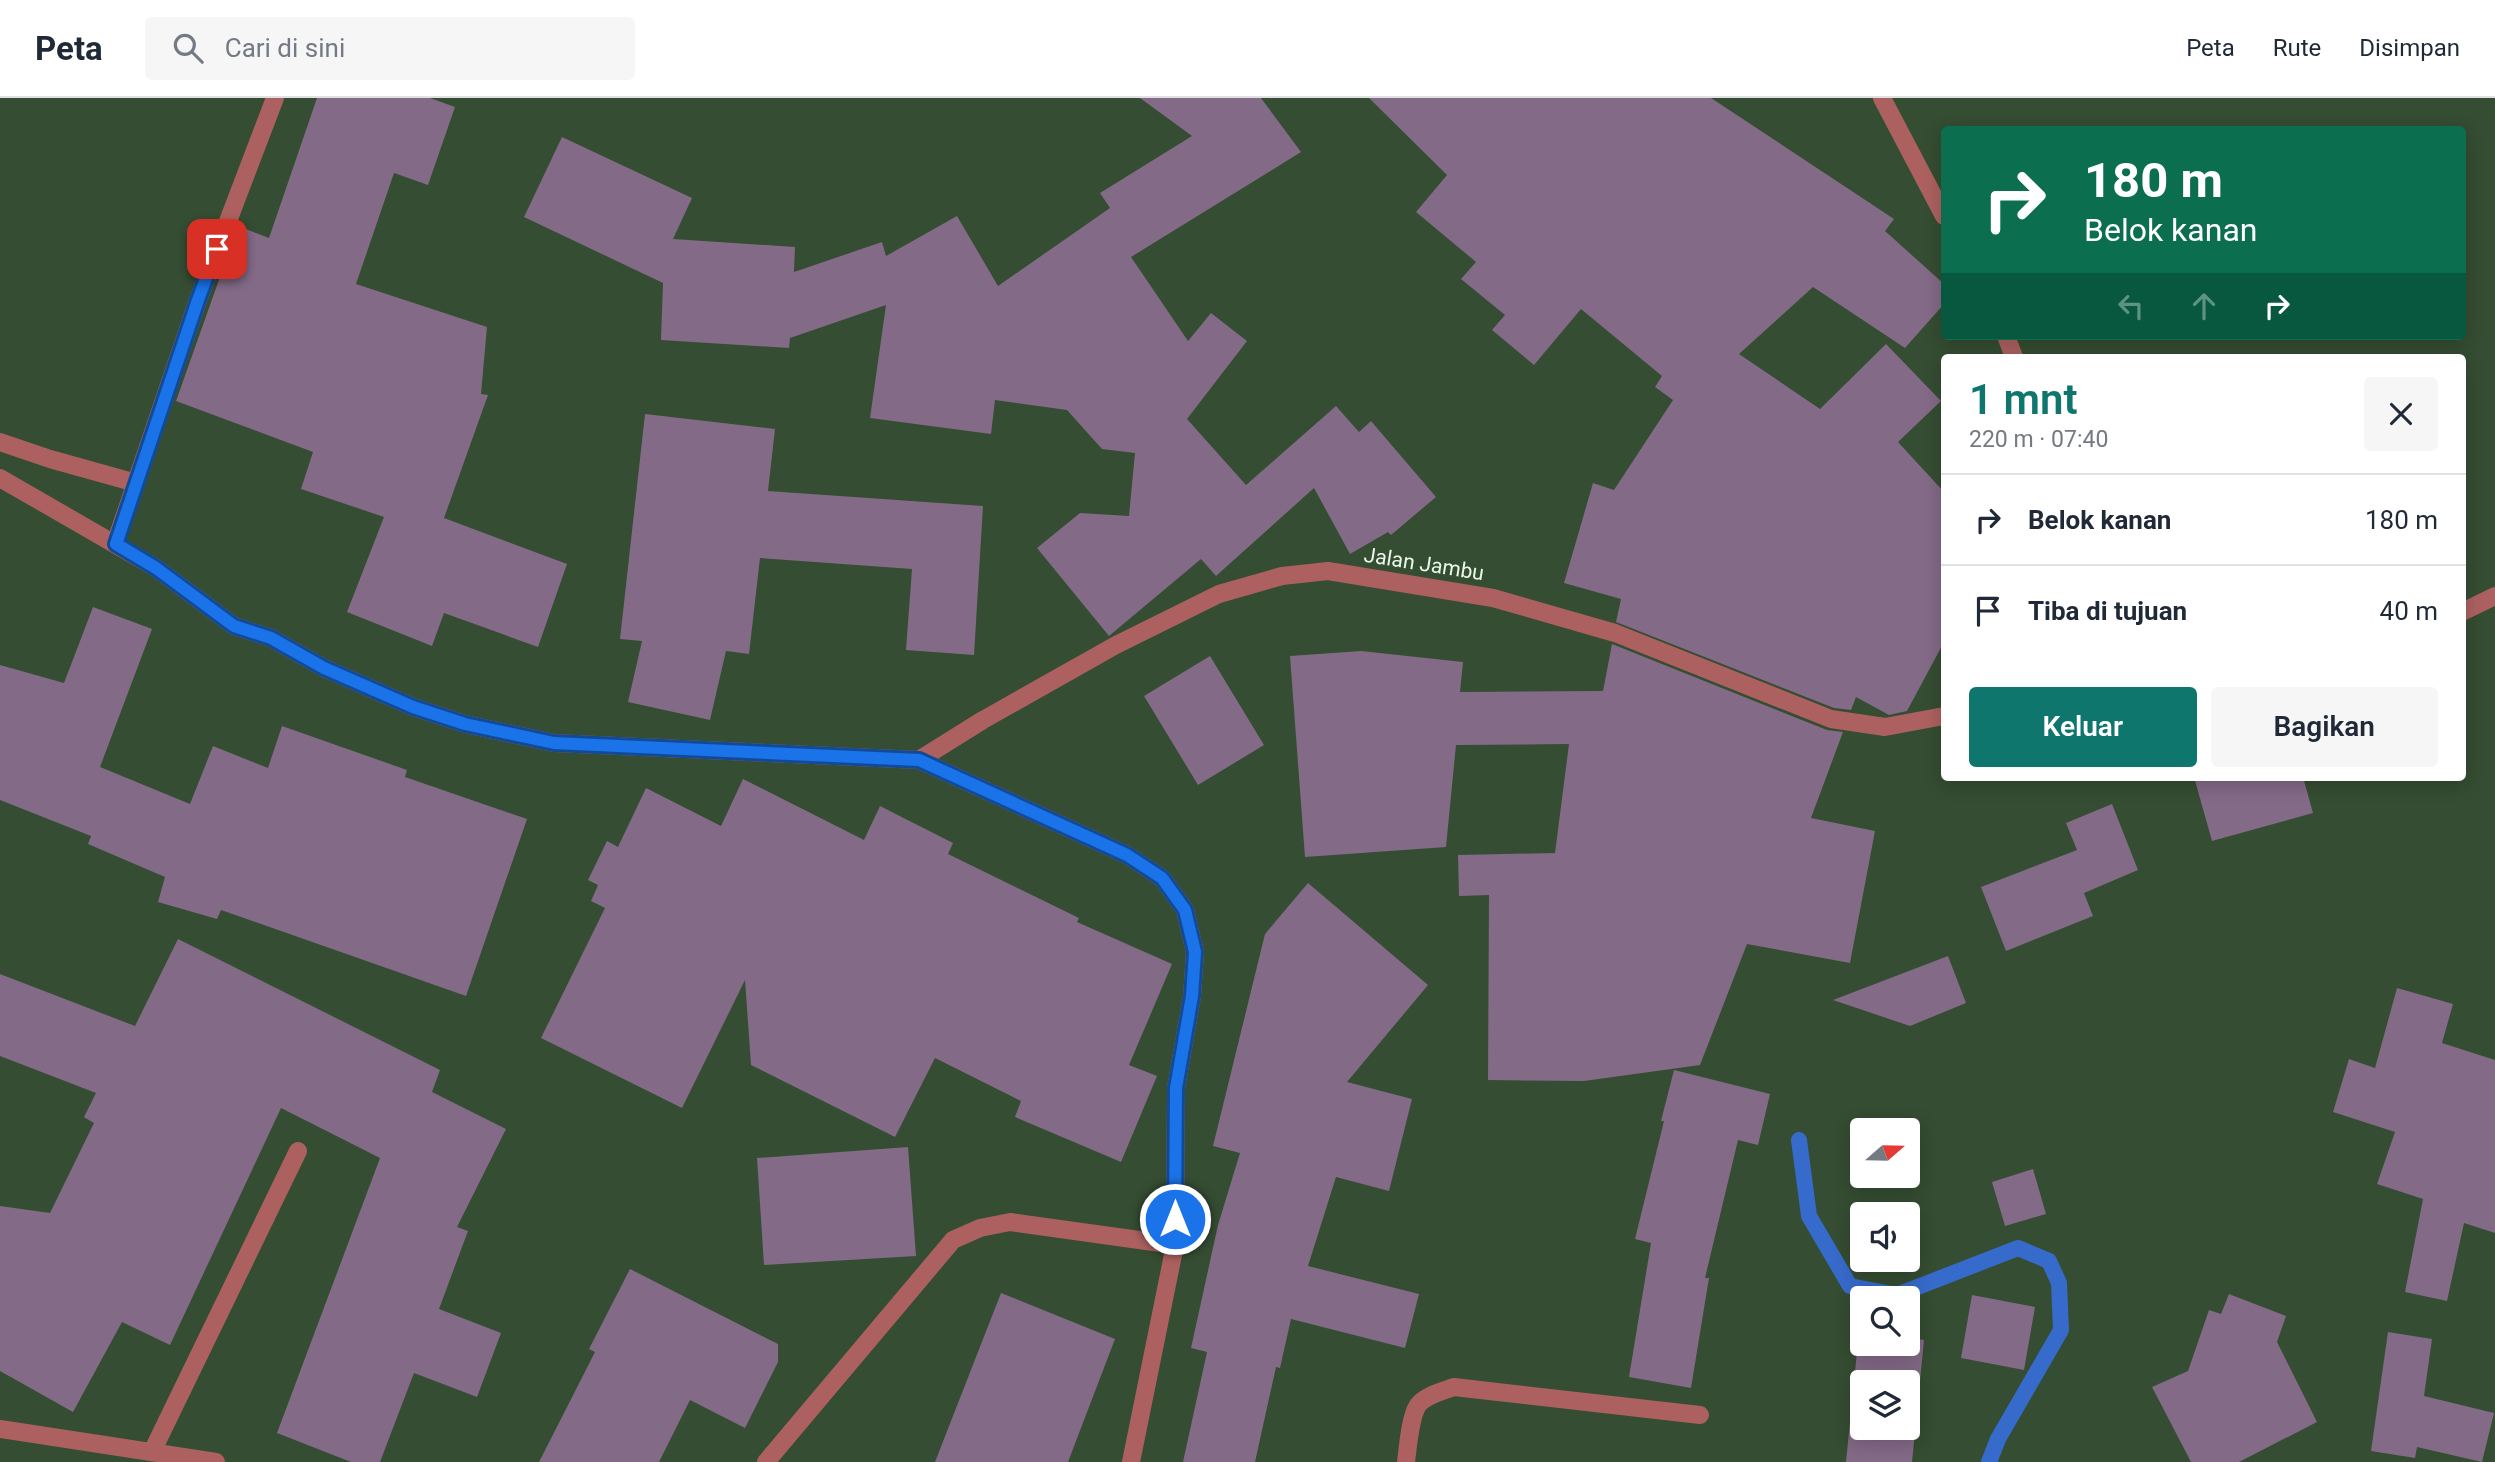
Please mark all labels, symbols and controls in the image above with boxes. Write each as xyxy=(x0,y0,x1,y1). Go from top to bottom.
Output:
search box xyxy=(145,17,635,80)
text: Peta xyxy=(35,29,103,68)
icon: search xyxy=(169,29,207,67)
text: Cari di sini xyxy=(225,33,345,63)
text: Peta xyxy=(2186,34,2235,62)
text: Rute xyxy=(2273,34,2321,62)
text: Disimpan xyxy=(2359,34,2460,62)
text: 180 m xyxy=(2084,152,2223,209)
icon: right xyxy=(1969,154,2060,245)
text: Belok kanan xyxy=(2084,211,2257,249)
pin xyxy=(187,219,247,279)
icon: arrive xyxy=(198,230,236,268)
icon: left xyxy=(2112,287,2150,325)
icon: ahead xyxy=(2185,287,2223,325)
icon: right xyxy=(2258,287,2296,325)
text: 1 mnt xyxy=(1969,375,2078,424)
button: close xyxy=(2364,377,2438,451)
text: 220 m · 07:40 xyxy=(1969,426,2108,453)
icon: right xyxy=(1969,501,2007,539)
text: Belok kanan xyxy=(2028,505,2171,535)
text: 180 m xyxy=(2365,505,2438,535)
street label: Jalan Jambu xyxy=(1362,543,1486,585)
icon: arrive xyxy=(1969,592,2007,630)
text: Tiba di tujuan xyxy=(2028,596,2187,626)
text: 40 m xyxy=(2380,596,2438,626)
button: Keluar xyxy=(1969,687,2197,767)
button: Bagikan xyxy=(2211,687,2438,767)
north arrow xyxy=(1850,1118,1920,1188)
map controls xyxy=(1850,1118,1920,1440)
position arrow xyxy=(1138,1182,1212,1256)
button: sound xyxy=(1850,1202,1920,1272)
button: search xyxy=(1850,1286,1920,1356)
button: layers xyxy=(1850,1370,1920,1440)

